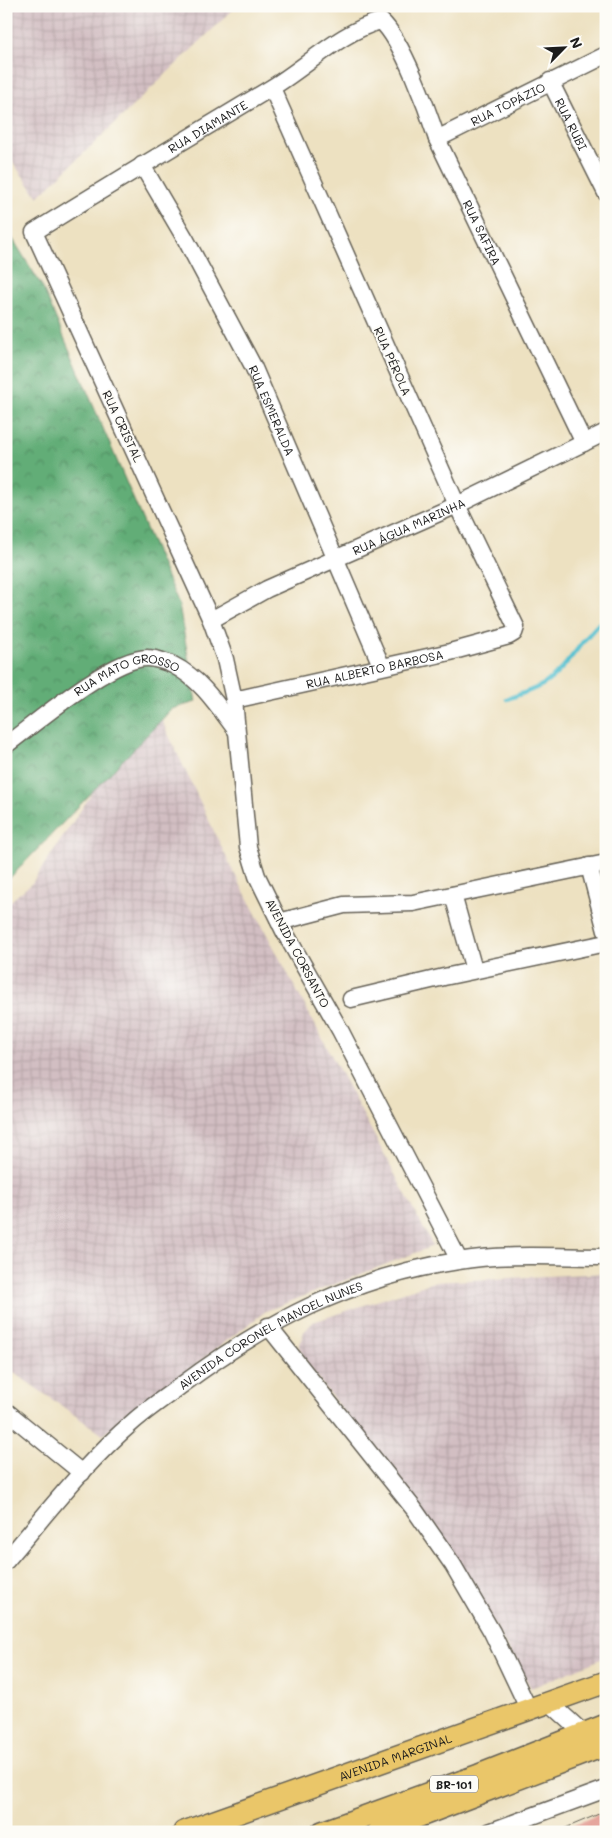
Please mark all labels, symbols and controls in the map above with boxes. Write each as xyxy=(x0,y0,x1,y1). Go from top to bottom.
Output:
north arrow xyxy=(540,22,590,72)
text: N xyxy=(565,34,587,51)
street label: RUA TOPÁZIO xyxy=(468,79,548,129)
street label: RUA RUBI xyxy=(552,95,591,153)
street label: RUA DIAMANTE xyxy=(165,96,250,156)
street label: RUA SAFIRA xyxy=(460,197,505,268)
street label: RUA PÉROLA xyxy=(371,324,415,398)
street label: RUA ESMERALDA xyxy=(246,363,298,458)
street label: RUA CRISTAL xyxy=(99,388,147,465)
street label: RUA ÁGUA MARINHA xyxy=(350,494,468,558)
street label: RUA ALBERTO BARBOSA xyxy=(304,646,445,692)
street label: RUA MATO GROSSO xyxy=(70,650,183,699)
street label: AVENIDA CORSANTO xyxy=(262,896,334,1010)
street label: AVENIDA CORONEL MANOEL NUNES xyxy=(175,1277,365,1393)
street label: AVENIDA MARGINAL xyxy=(336,1729,454,1784)
road number: BR-101 xyxy=(430,1776,478,1792)

